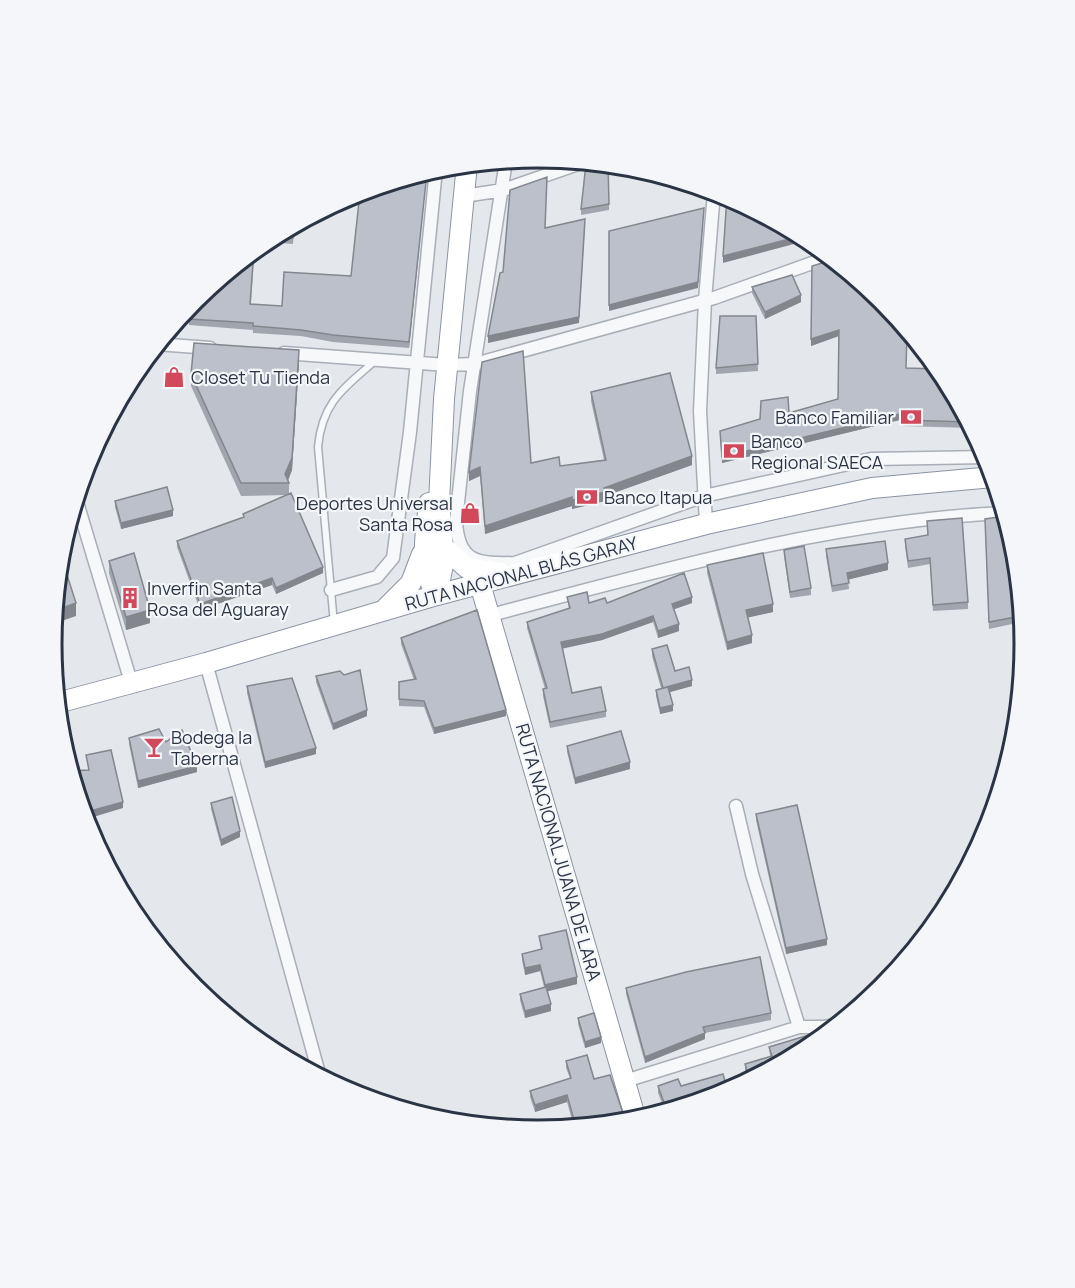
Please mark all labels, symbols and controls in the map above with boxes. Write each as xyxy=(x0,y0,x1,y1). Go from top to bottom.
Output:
shop icon: Closet Tu Tienda xyxy=(162,365,186,389)
place label: Closet Tu Tienda xyxy=(191,365,330,389)
place label: Banco Familiar xyxy=(775,405,895,429)
bank icon: Banco Familiar xyxy=(899,405,923,429)
place label: Banco Regional SAECA xyxy=(751,429,884,474)
bank icon: Banco Regional SAECA xyxy=(722,439,746,463)
bank icon: Banco Itapua xyxy=(575,485,599,509)
place label: Banco Itapua xyxy=(604,485,712,509)
place label: Deportes Universal Santa Rosa xyxy=(296,491,453,536)
shop icon: Deportes Universal Santa Rosa xyxy=(458,501,482,525)
street label: RUTA NACIONAL BLÁS GARAY xyxy=(402,530,641,616)
place label: Inverfin Santa Rosa del Aguaray xyxy=(147,576,289,621)
building icon: Inverfin Santa Rosa del Aguaray xyxy=(118,586,142,610)
street label: RUTA NACIONAL JUANA DE LARA xyxy=(511,720,607,984)
place label: Bodega la Taberna xyxy=(171,725,252,770)
bar icon: Bodega la Taberna xyxy=(142,735,166,759)

